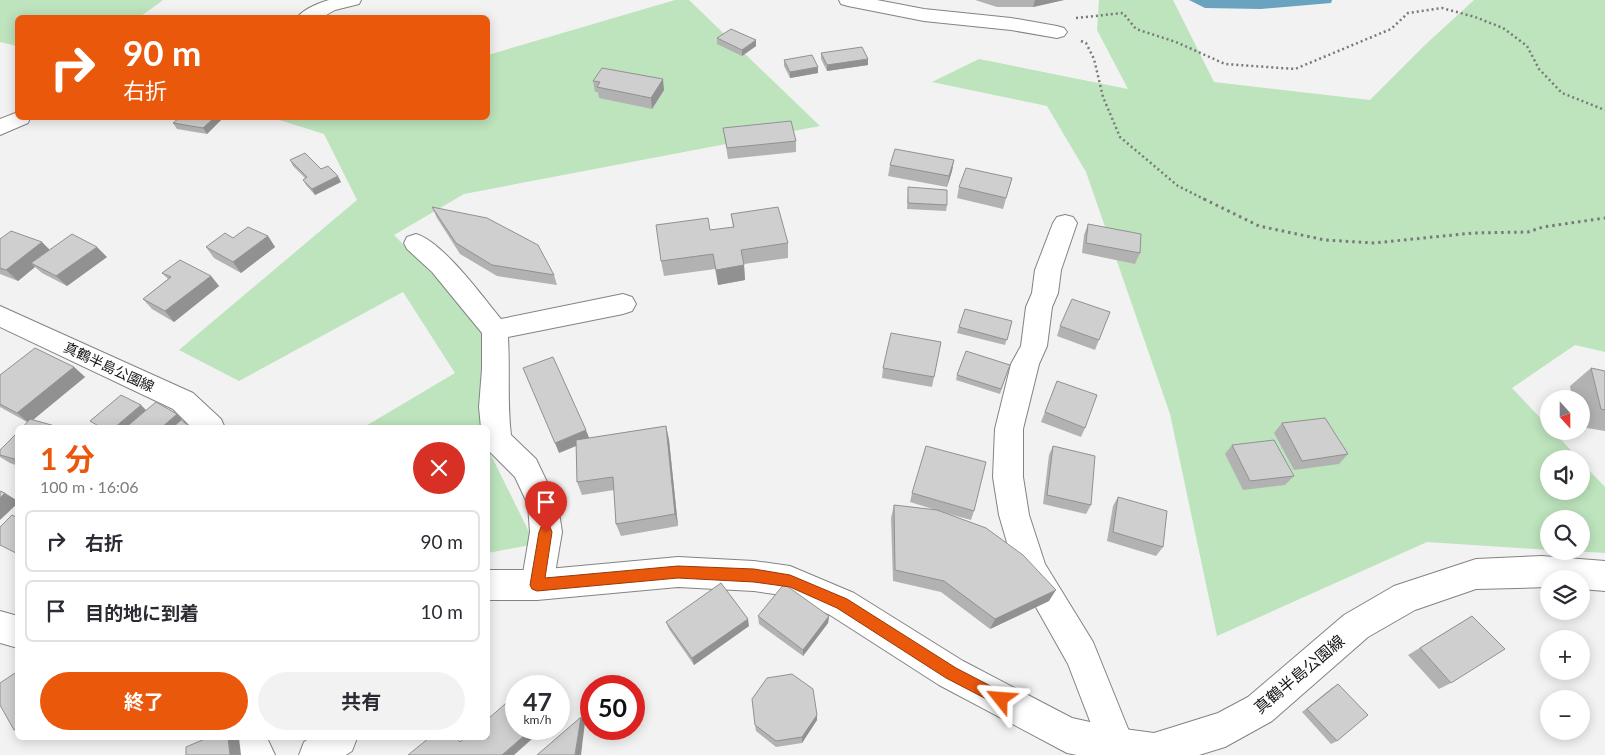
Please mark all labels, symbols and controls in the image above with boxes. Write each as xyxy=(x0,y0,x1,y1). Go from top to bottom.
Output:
text: 90 m xyxy=(123,31,201,73)
icon: right xyxy=(40,35,105,100)
text: 右折 xyxy=(123,77,167,104)
street label: 真鶴半島公園線 xyxy=(61,338,157,395)
north arrow xyxy=(1540,390,1590,440)
map controls xyxy=(1540,390,1590,740)
text: 1 分 xyxy=(40,440,95,476)
button: close xyxy=(413,442,465,494)
button: sound xyxy=(1540,450,1590,500)
text: 100 m · 16:06 xyxy=(40,477,139,496)
pin xyxy=(525,481,567,532)
icon: arrive xyxy=(532,488,560,516)
button: search xyxy=(1540,510,1590,560)
icon: right xyxy=(42,527,70,555)
text: 90 m xyxy=(420,530,463,553)
text: 右折 xyxy=(85,531,123,554)
button: layers xyxy=(1540,570,1590,620)
icon: arrive xyxy=(42,597,70,625)
text: 10 m xyxy=(420,600,463,623)
text: 目的地に到着 xyxy=(85,601,199,624)
street label: 真鶴半島公園線 xyxy=(1250,630,1348,717)
button: + xyxy=(1540,630,1590,680)
button: 終了 xyxy=(40,672,248,730)
button: 共有 xyxy=(258,672,465,730)
position arrow xyxy=(974,672,1026,724)
speed limit sign: 50 xyxy=(580,675,645,740)
text: 47 xyxy=(523,686,552,716)
button: − xyxy=(1540,690,1590,740)
text: km/h xyxy=(523,712,552,727)

